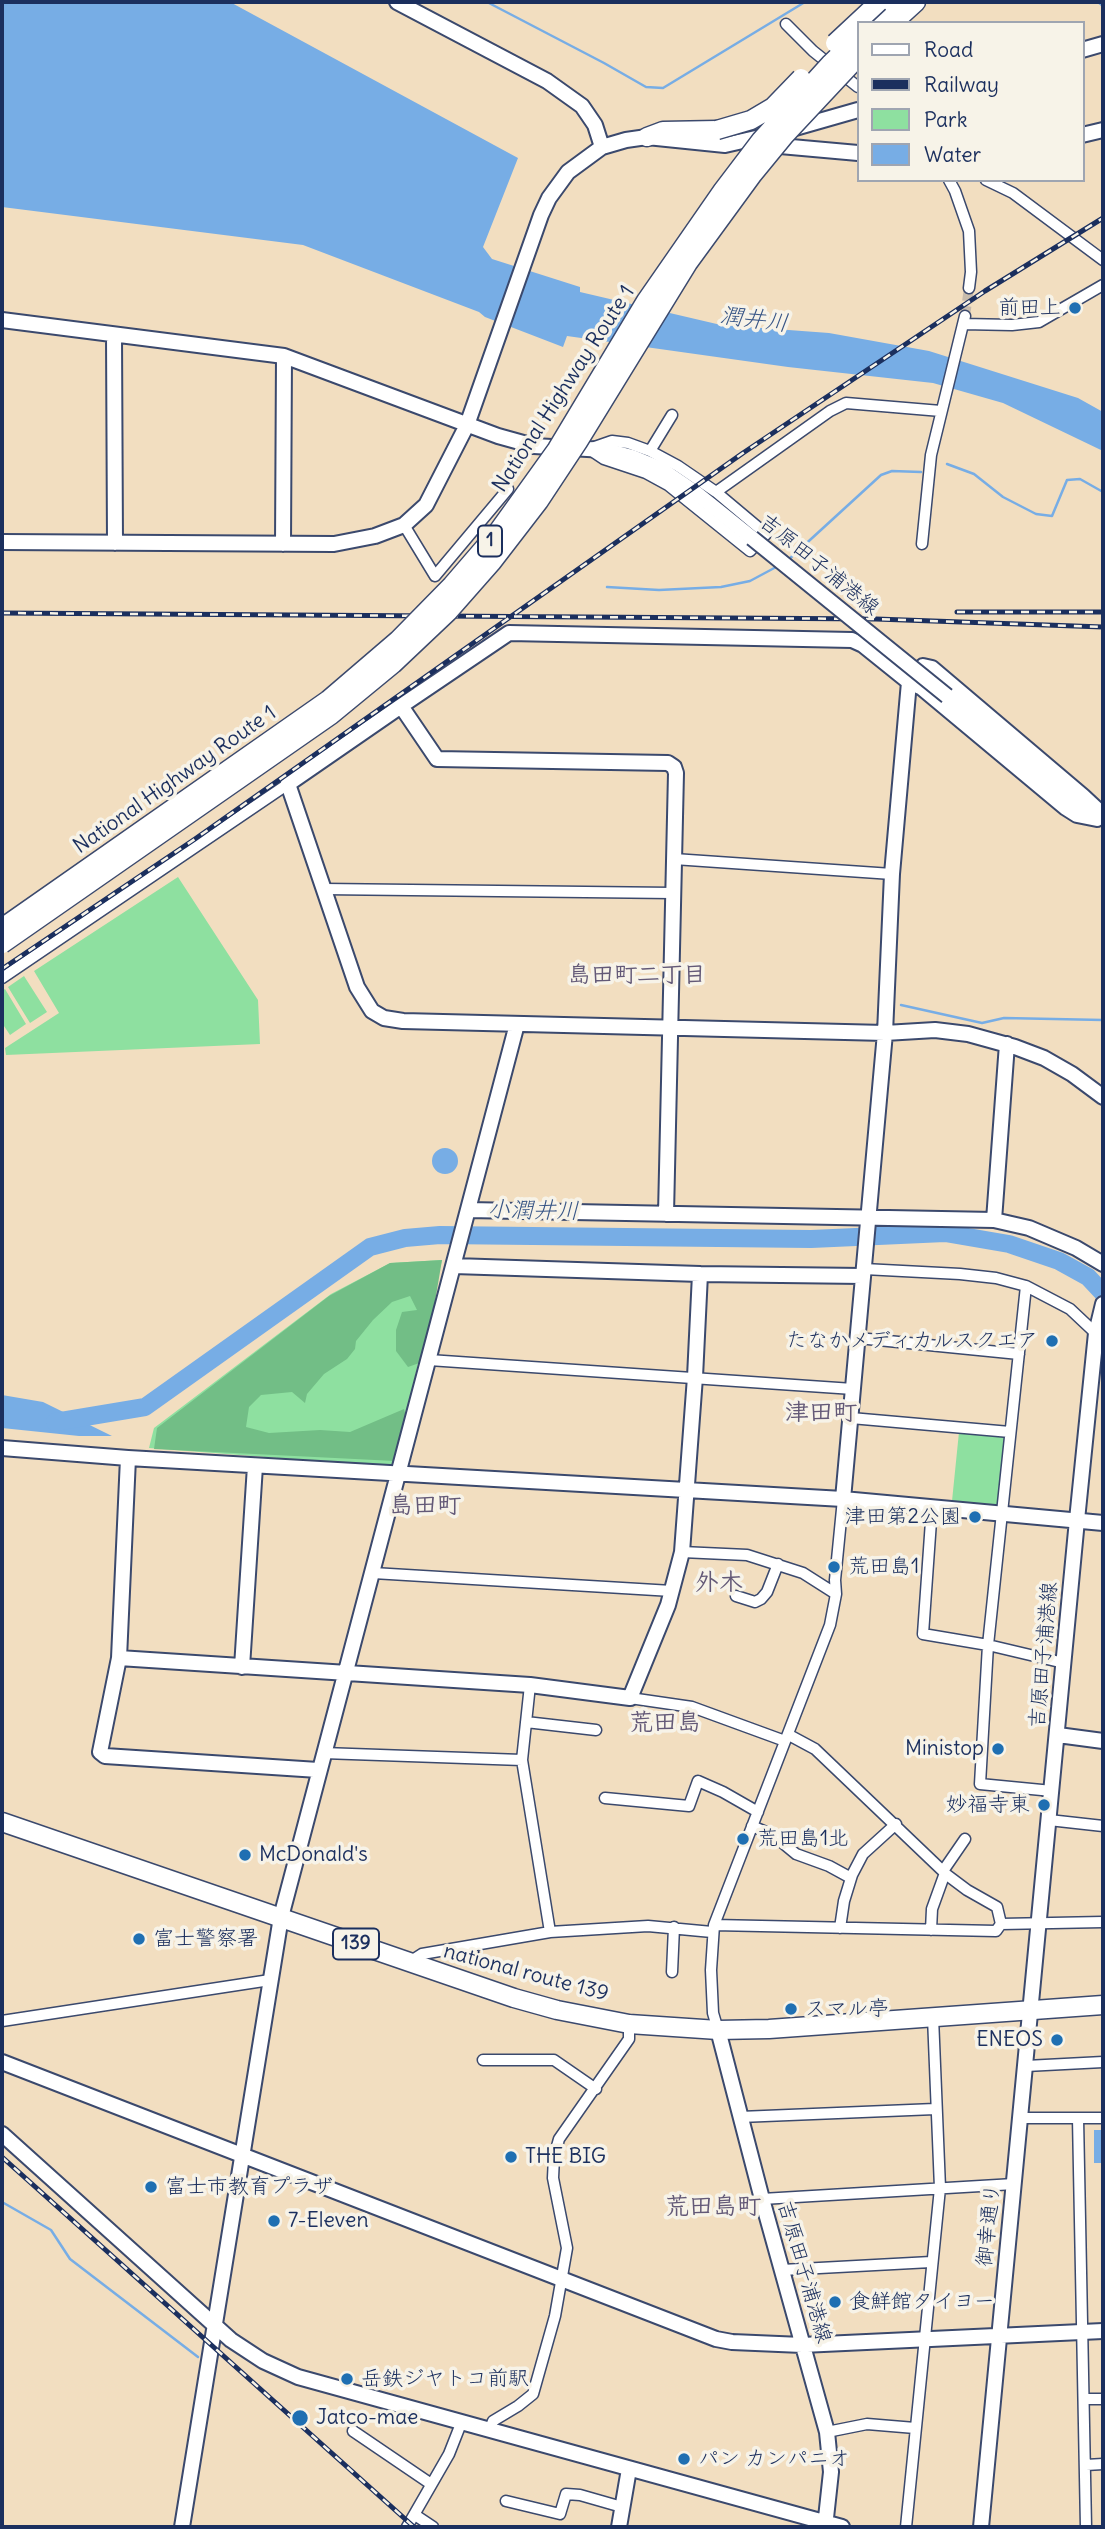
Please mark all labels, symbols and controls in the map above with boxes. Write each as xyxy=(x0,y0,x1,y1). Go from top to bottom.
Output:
legend xyxy=(856,21,1084,182)
text: Road xyxy=(924,36,973,63)
text: Railway xyxy=(924,71,999,98)
text: Park xyxy=(924,106,967,133)
text: Water xyxy=(924,141,981,168)
street label: National Highway Route 1 xyxy=(488,281,640,497)
place label: 前田上 xyxy=(998,295,1061,321)
marker: 前田上 xyxy=(1067,300,1083,316)
water label: 潤井川 xyxy=(718,302,790,338)
street label: 吉原田子浦港線 xyxy=(754,509,884,621)
road number: 1 xyxy=(478,526,502,556)
street label: National Highway Route 1 xyxy=(69,700,281,860)
district label: 島田町二丁目 xyxy=(568,961,706,989)
water label: 小潤井川 xyxy=(487,1196,579,1226)
place label: たなかメディカルスクエア xyxy=(786,1328,1038,1354)
marker: たなかメディカルスクエア xyxy=(1044,1333,1060,1349)
district label: 津田町 xyxy=(785,1399,857,1427)
district label: 島田町 xyxy=(389,1492,461,1520)
place label: 津田第2公園 xyxy=(844,1504,961,1530)
marker: 津田第2公園 xyxy=(967,1509,983,1525)
place label: 荒田島1 xyxy=(848,1554,919,1580)
marker: 荒田島1 xyxy=(826,1559,842,1575)
district label: 外木 xyxy=(695,1569,743,1597)
street label: 吉原田子浦港線 xyxy=(1025,1581,1063,1729)
district label: 荒田島 xyxy=(629,1709,701,1737)
place label: Ministop xyxy=(905,1736,984,1762)
marker: Ministop xyxy=(990,1741,1006,1757)
place label: 妙福寺東 xyxy=(946,1792,1030,1818)
marker: 妙福寺東 xyxy=(1036,1797,1052,1813)
place label: 荒田島1北 xyxy=(757,1826,849,1852)
marker: 荒田島1北 xyxy=(735,1831,751,1847)
place label: McDonald's xyxy=(259,1842,368,1868)
marker: McDonald's xyxy=(237,1847,253,1863)
place label: 富士警察署 xyxy=(153,1926,258,1952)
road number: 139 xyxy=(333,1928,379,1960)
marker: 富士警察署 xyxy=(131,1931,147,1947)
street label: national route 139 xyxy=(441,1939,611,2007)
place label: スマル亭 xyxy=(805,1996,889,2022)
marker: スマル亭 xyxy=(783,2001,799,2017)
place label: ENEOS xyxy=(976,2027,1043,2053)
marker: ENEOS xyxy=(1049,2032,1065,2048)
place label: THE BIG xyxy=(525,2144,606,2170)
marker: THE BIG xyxy=(503,2149,519,2165)
place label: 富士市教育プラザ xyxy=(165,2174,333,2200)
marker: 富士市教育プラザ xyxy=(143,2179,159,2195)
street label: 御幸通り xyxy=(972,2182,1006,2268)
district label: 荒田島町 xyxy=(665,2193,761,2221)
street label: 吉原田子浦港線 xyxy=(772,2198,836,2346)
place label: 7-Eleven xyxy=(288,2208,369,2234)
marker: 7-Eleven xyxy=(266,2213,282,2229)
place label: 食鮮館タイヨー xyxy=(849,2289,995,2315)
marker: 食鮮館タイヨー xyxy=(827,2294,843,2310)
place label: 岳鉄ジヤトコ前駅 xyxy=(361,2366,529,2392)
marker: 岳鉄ジヤトコ前駅 xyxy=(339,2371,355,2387)
place label: Jatco-mae xyxy=(316,2405,418,2431)
marker: Jatco-mae xyxy=(290,2408,310,2428)
place label: パン カンパニオ xyxy=(698,2446,850,2472)
marker: パン カンパニオ xyxy=(676,2451,692,2467)

